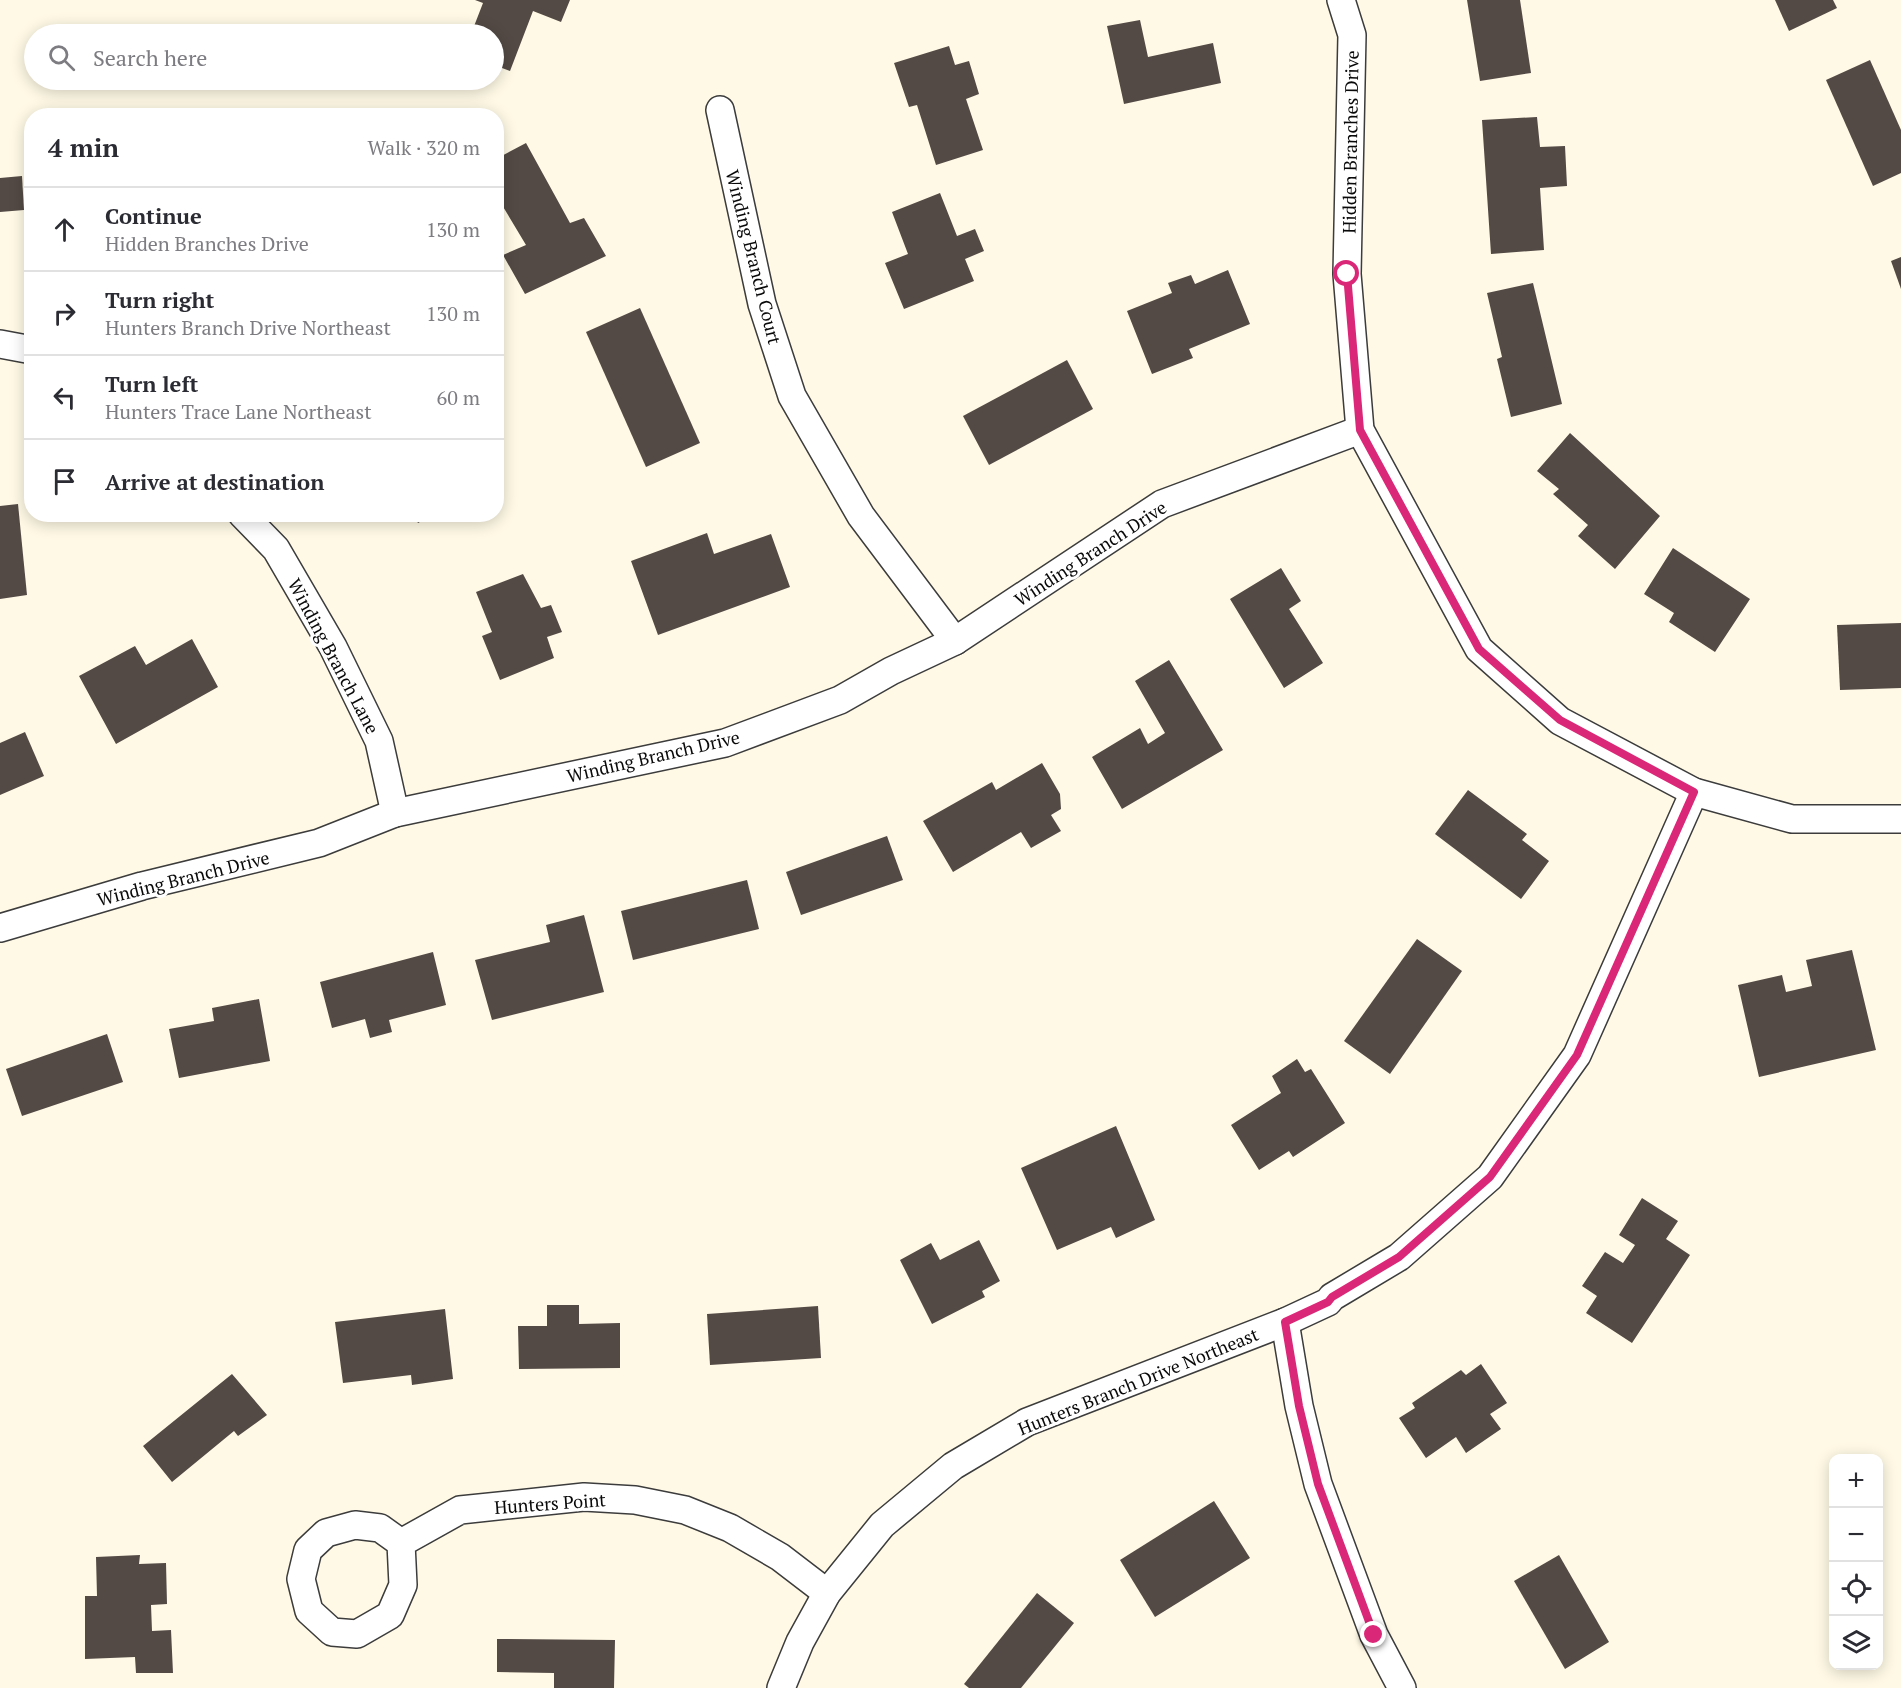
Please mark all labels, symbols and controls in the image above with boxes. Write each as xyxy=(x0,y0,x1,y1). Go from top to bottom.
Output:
search box xyxy=(24,24,504,90)
icon: search xyxy=(45,41,78,74)
text: Search here xyxy=(93,43,207,72)
street label: Hidden Branches Drive xyxy=(1336,50,1364,234)
text: 4 min xyxy=(48,130,119,164)
text: Walk · 320 m xyxy=(368,134,480,161)
street label: Winding Branch Court xyxy=(721,167,787,347)
text: Continue xyxy=(105,201,202,230)
icon: ahead xyxy=(48,213,81,246)
text: 130 m xyxy=(426,216,480,243)
text: Hidden Branches Drive xyxy=(105,230,309,257)
route start xyxy=(1333,260,1359,286)
text: Turn right xyxy=(105,285,214,314)
icon: right xyxy=(48,297,81,330)
text: 130 m xyxy=(426,300,480,327)
text: Hunters Branch Drive Northeast xyxy=(105,314,391,341)
text: Turn left xyxy=(105,369,198,398)
icon: left xyxy=(48,381,81,414)
text: 60 m xyxy=(437,384,480,411)
text: Hunters Trace Lane Northeast xyxy=(105,398,372,425)
icon: arrive xyxy=(48,465,81,498)
text: Arrive at destination xyxy=(105,467,324,496)
street label: Winding Branch Drive xyxy=(1009,495,1171,611)
street label: Winding Branch Lane xyxy=(283,574,385,738)
street label: Winding Branch Drive xyxy=(564,724,742,788)
street label: Winding Branch Drive xyxy=(94,845,272,911)
street label: Hunters Branch Drive Northeast xyxy=(1014,1322,1262,1440)
map controls xyxy=(1829,1454,1883,1670)
button: + xyxy=(1829,1454,1883,1508)
street label: Hunters Point xyxy=(493,1487,607,1519)
button: − xyxy=(1829,1508,1883,1562)
button: locate xyxy=(1829,1562,1883,1616)
button: layers xyxy=(1829,1616,1883,1670)
route end xyxy=(1360,1621,1386,1647)

